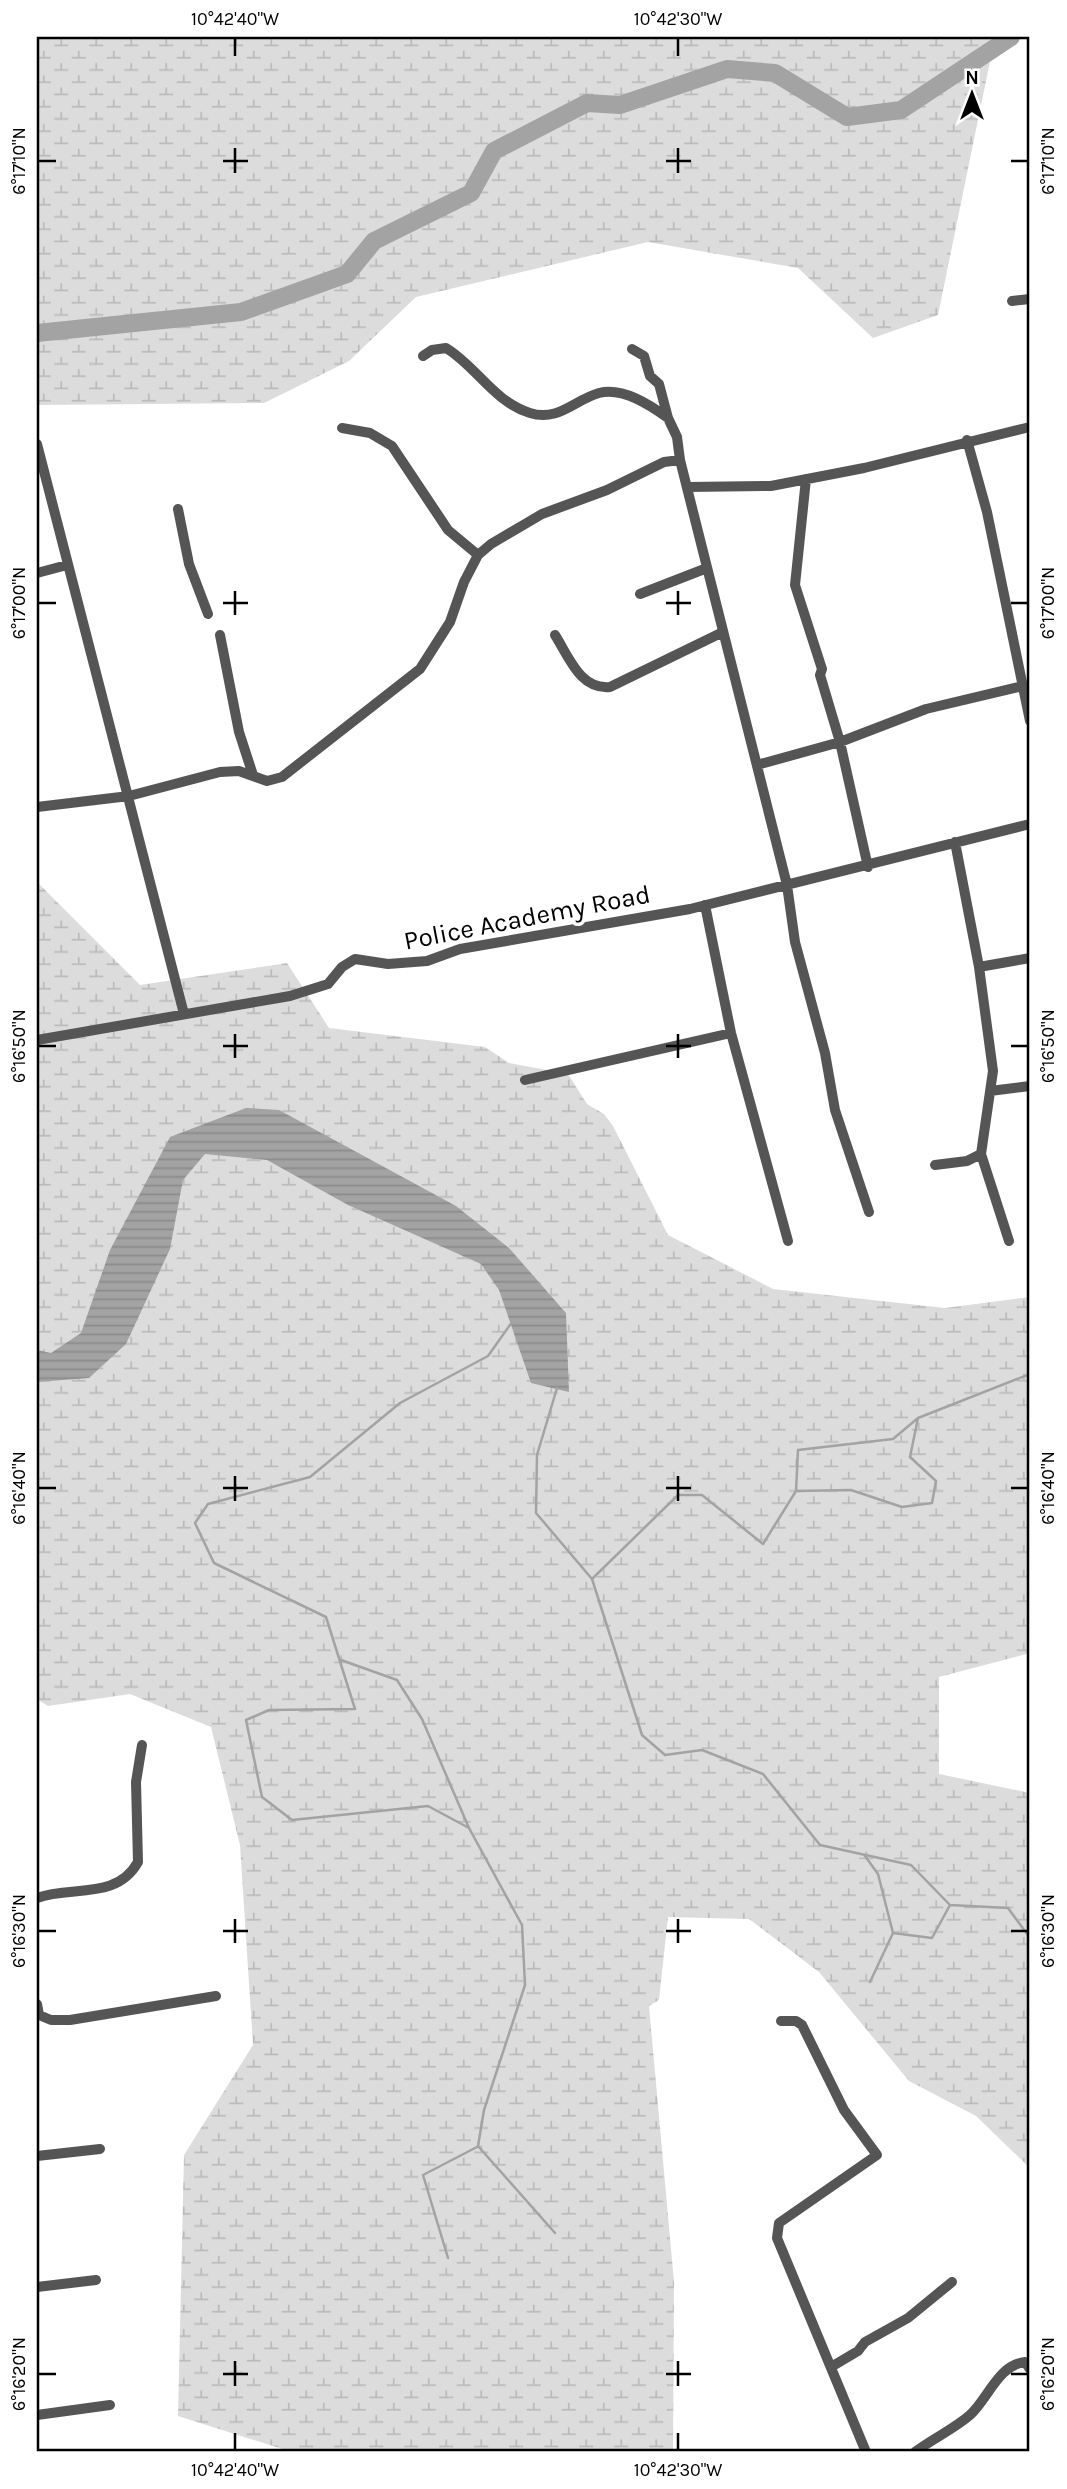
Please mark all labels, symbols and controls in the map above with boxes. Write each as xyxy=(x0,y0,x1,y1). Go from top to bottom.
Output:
text: 10°42'40"W xyxy=(191,8,279,30)
text: 10°42'30"W xyxy=(634,8,722,30)
north arrow xyxy=(937,60,1007,130)
text: N xyxy=(965,67,979,89)
text: 6°17'10"N xyxy=(8,127,30,195)
text: 6°17'10"N xyxy=(1037,127,1059,195)
text: 6°17'00"N xyxy=(8,567,30,639)
text: 6°17'00"N xyxy=(1037,567,1059,639)
street label: Police Academy Road xyxy=(401,878,653,957)
text: 6°16'50"N xyxy=(8,1009,30,1083)
text: 6°16'50"N xyxy=(1037,1009,1059,1083)
text: 6°16'40"N xyxy=(8,1451,30,1525)
text: 6°16'40"N xyxy=(1037,1451,1059,1525)
text: 6°16'30"N xyxy=(8,1894,30,1968)
text: 6°16'30"N xyxy=(1037,1894,1059,1968)
text: 6°16'20"N xyxy=(8,2337,30,2411)
text: 6°16'20"N xyxy=(1037,2337,1059,2411)
text: 10°42'40"W xyxy=(191,2459,279,2481)
text: 10°42'30"W xyxy=(634,2459,722,2481)

